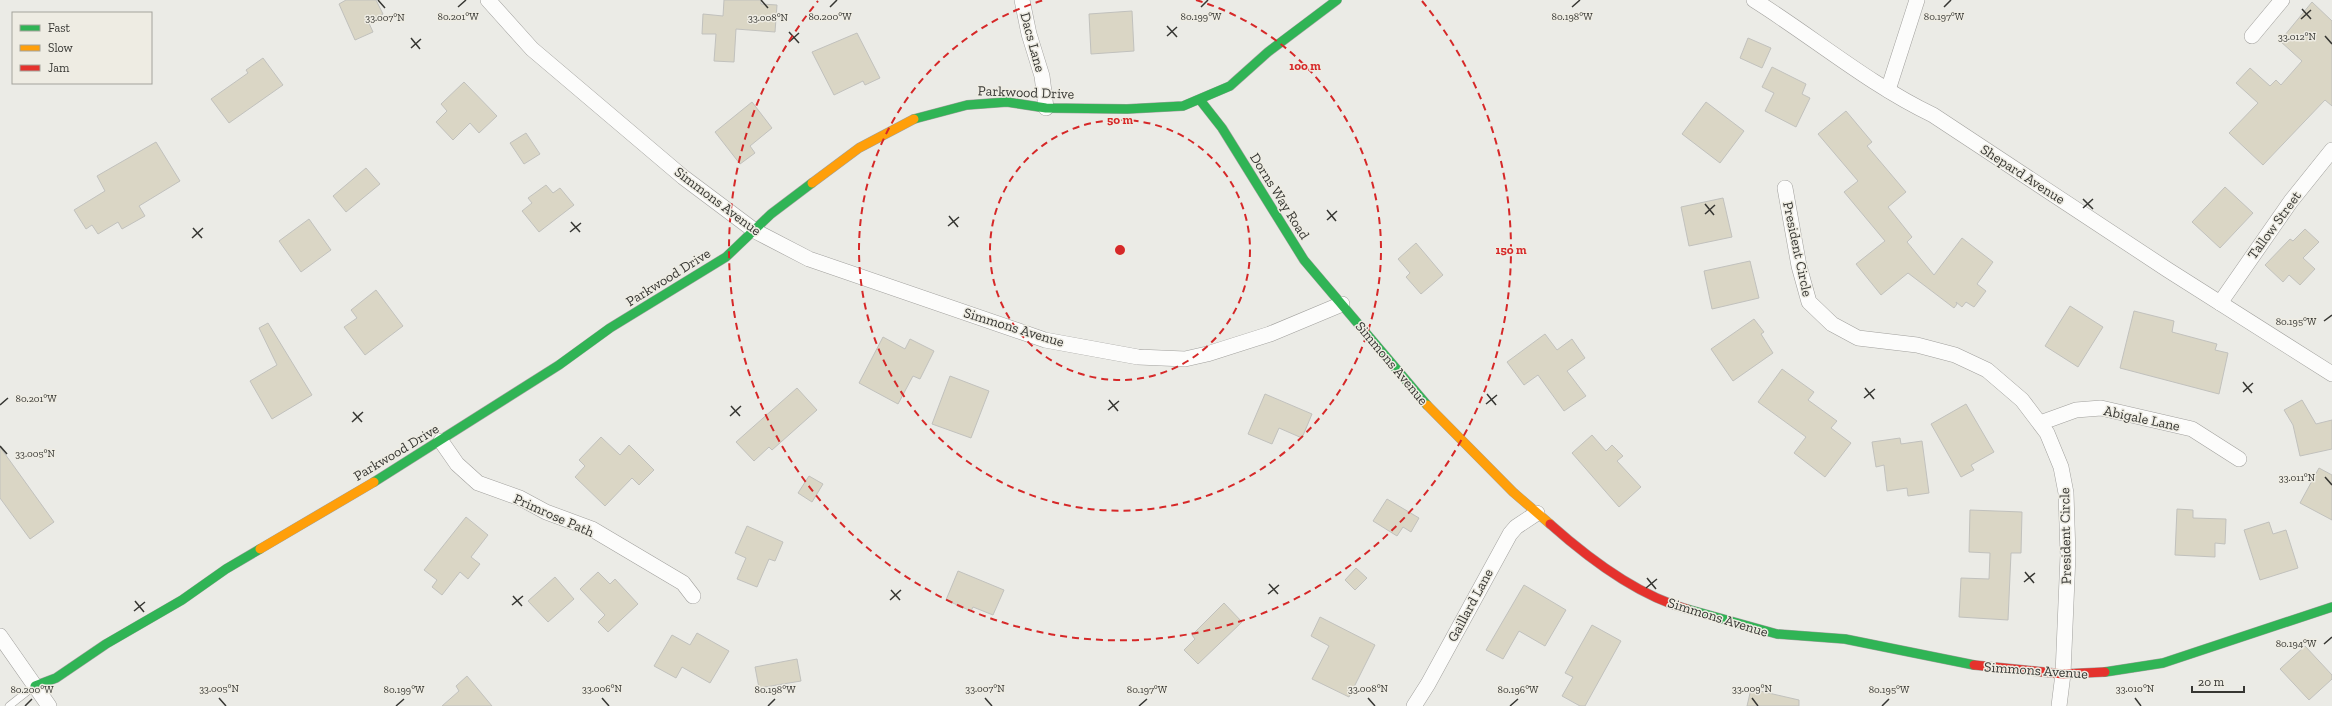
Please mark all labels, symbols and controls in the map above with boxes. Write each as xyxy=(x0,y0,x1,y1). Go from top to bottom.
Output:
street label: Dacs Lane xyxy=(1016,10,1049,74)
text: 80.201°W xyxy=(438,11,479,23)
text: 80.200°W xyxy=(808,11,852,23)
text: 80.199°W xyxy=(1181,11,1222,23)
text: 80.198°W xyxy=(1552,11,1593,23)
text: 80.197°W xyxy=(1924,11,1965,23)
legend xyxy=(12,12,152,84)
text: 33.007°N xyxy=(365,12,405,24)
text: 33.008°N xyxy=(748,12,789,24)
text: Fast xyxy=(48,21,71,35)
text: 33.012°N xyxy=(2278,31,2317,43)
text: Slow xyxy=(48,41,74,55)
text: 100 m xyxy=(1289,59,1321,73)
text: Jam xyxy=(48,61,70,75)
street label: Parkwood Drive xyxy=(977,82,1075,103)
text: 50 m xyxy=(1107,113,1133,127)
street label: Shepard Avenue xyxy=(1977,141,2068,208)
street label: Dorns Way Road xyxy=(1246,150,1313,243)
street label: Simmons Avenue xyxy=(671,163,765,240)
street label: Tallow Street xyxy=(2244,187,2305,263)
street label: President Circle xyxy=(1779,200,1816,299)
centre of rings xyxy=(1113,243,1127,257)
text: 150 m xyxy=(1496,243,1527,257)
street label: Parkwood Drive xyxy=(623,244,714,310)
street label: Simmons Avenue xyxy=(962,304,1066,351)
text: 80.195°W xyxy=(2276,316,2317,328)
street label: Simmons Avenue xyxy=(1352,318,1432,409)
text: 80.201°W xyxy=(16,393,57,405)
street label: Abigale Lane xyxy=(2102,402,2182,435)
street label: Parkwood Drive xyxy=(351,420,442,485)
text: 33.005°N xyxy=(15,448,55,460)
text: 33.011°N xyxy=(2279,472,2316,484)
street label: President Circle xyxy=(2056,487,2075,585)
street label: Primrose Path xyxy=(511,490,597,541)
street label: Gaillard Lane xyxy=(1444,565,1497,645)
street label: Simmons Avenue xyxy=(1666,594,1770,641)
text: 80.194°W xyxy=(2276,638,2317,650)
street label: Simmons Avenue xyxy=(1983,658,2089,683)
scale bar xyxy=(2192,668,2244,694)
text: 20 m xyxy=(2198,675,2225,689)
text: 33.005°N xyxy=(199,683,239,695)
text: 33.006°N xyxy=(582,683,623,695)
text: 33.007°N xyxy=(965,683,1005,695)
text: 33.008°N xyxy=(1348,683,1389,695)
text: 33.009°N xyxy=(1732,683,1773,695)
text: 33.010°N xyxy=(2116,683,2155,695)
text: 80.200°W xyxy=(10,684,54,696)
text: 80.199°W xyxy=(384,684,425,696)
text: 80.198°W xyxy=(755,684,796,696)
text: 80.197°W xyxy=(1127,684,1168,696)
text: 80.196°W xyxy=(1498,684,1539,696)
text: 80.195°W xyxy=(1869,684,1910,696)

